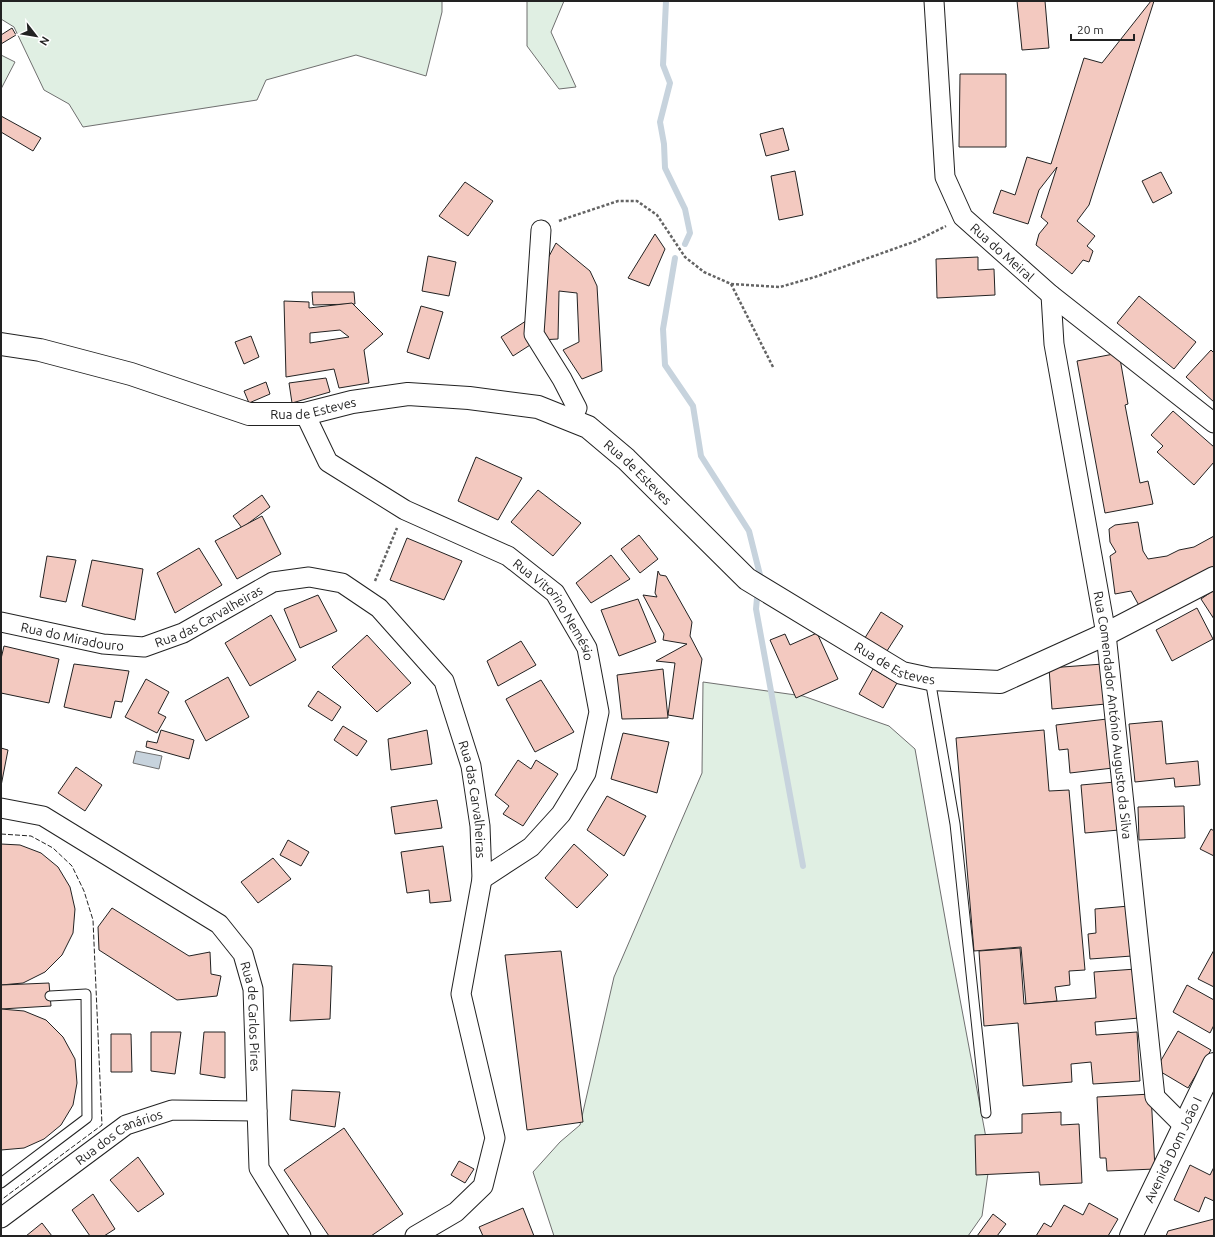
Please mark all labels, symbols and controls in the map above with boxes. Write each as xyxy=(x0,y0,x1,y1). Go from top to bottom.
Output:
north arrow xyxy=(16,16,56,56)
scale bar xyxy=(1071,16,1134,42)
text: 20 m xyxy=(1077,23,1104,36)
text: N xyxy=(37,35,52,48)
street label: Rua do Meiral xyxy=(968,220,1038,284)
street label: Rua de Esteves xyxy=(270,394,357,421)
street label: Rua de Esteves xyxy=(601,437,675,507)
street label: Rua Vitorino Nemésio xyxy=(510,556,596,661)
street label: Rua das Carvalheiras xyxy=(153,582,265,650)
street label: Rua Comendador António Augusto da Silva xyxy=(1091,590,1135,840)
street label: Rua do Miradouro xyxy=(20,620,124,653)
street label: Rua de Esteves xyxy=(852,639,936,686)
street label: Rua das Carvalheiras xyxy=(456,739,488,859)
street label: Rua de Carlos Pires xyxy=(238,960,263,1072)
street label: Avenida Dom João I xyxy=(1141,1095,1204,1205)
street label: Rua dos Canários xyxy=(73,1107,164,1167)

